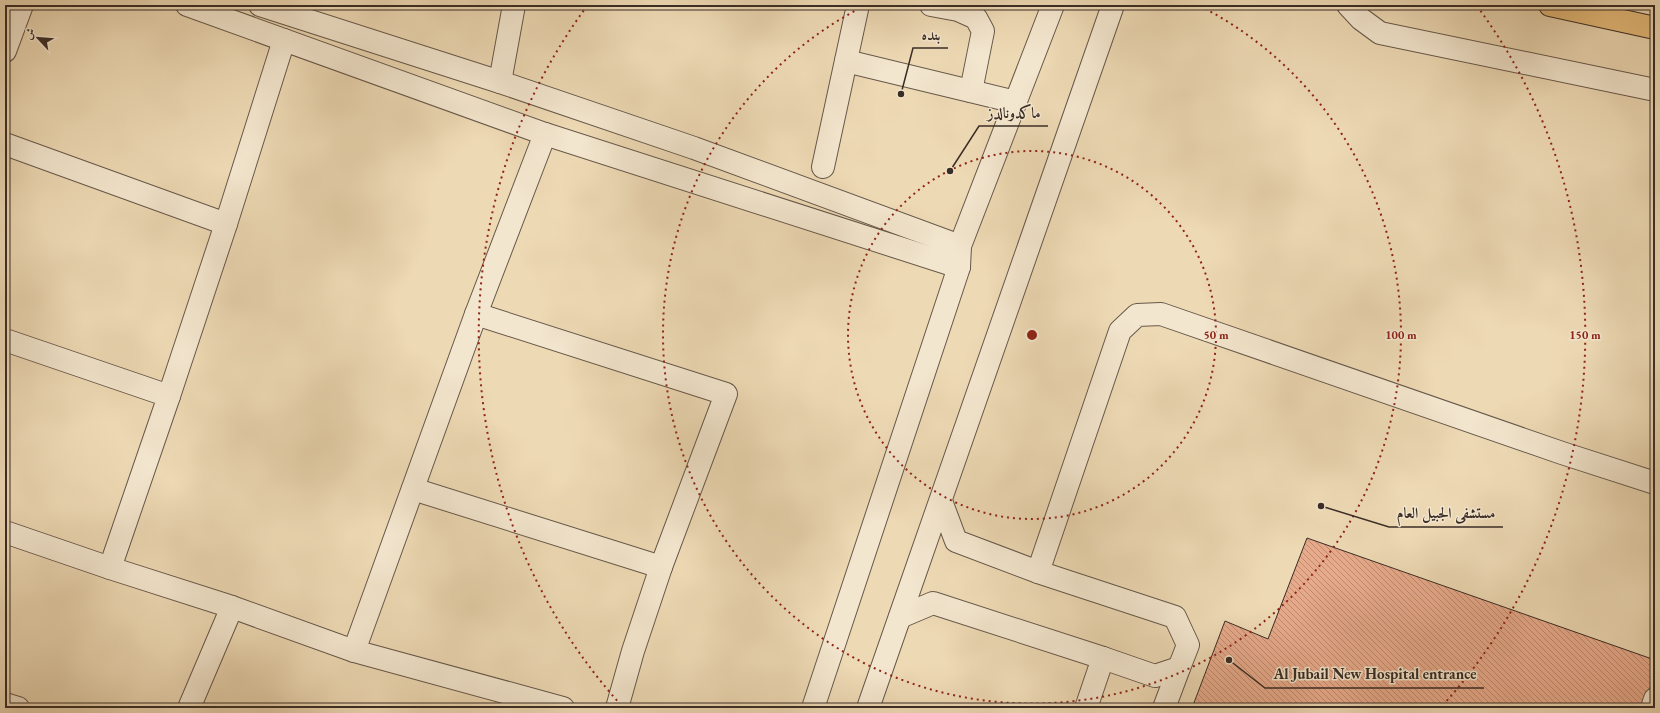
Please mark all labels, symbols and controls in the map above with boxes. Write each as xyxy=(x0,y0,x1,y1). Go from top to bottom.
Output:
north arrow xyxy=(18,18,58,58)
callout: بنده xyxy=(913,21,948,48)
text: بنده xyxy=(922,25,940,44)
text: ش xyxy=(20,26,38,42)
callout: ماكدونالدز xyxy=(979,99,1048,126)
text: ماكدونالدز xyxy=(985,103,1041,122)
text: 50 m xyxy=(1203,327,1229,343)
text: 100 m xyxy=(1385,327,1417,343)
text: 150 m xyxy=(1569,327,1601,343)
centre of rings xyxy=(1025,328,1039,342)
callout: مستشفى الجبيل العام xyxy=(1389,500,1503,527)
text: مستشفى الجبيل العام xyxy=(1397,503,1495,526)
callout: Al Jubail New Hospital entrance xyxy=(1265,661,1484,688)
text: Al Jubail New Hospital entrance xyxy=(1272,664,1477,683)

